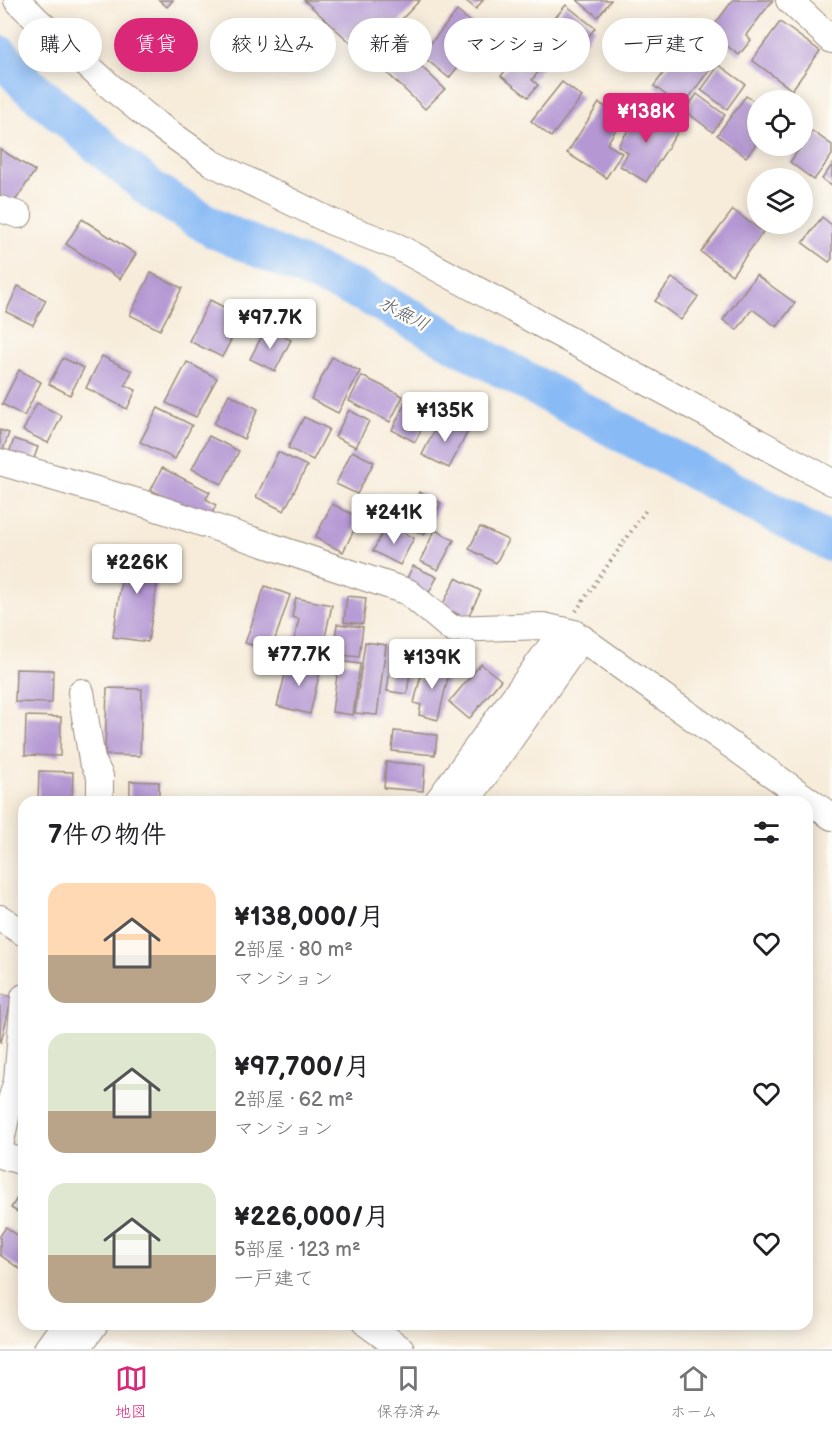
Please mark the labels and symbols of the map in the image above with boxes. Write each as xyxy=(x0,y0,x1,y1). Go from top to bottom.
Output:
pin: ¥138K xyxy=(604,93,688,144)
water label: 水無川 xyxy=(375,292,433,336)
pin: ¥97.7K xyxy=(221,299,319,350)
pin: ¥135K xyxy=(403,392,487,443)
pin: ¥241K xyxy=(352,494,436,545)
pin: ¥226K xyxy=(95,544,179,595)
pin: ¥77.7K xyxy=(250,636,348,687)
pin: ¥139K xyxy=(390,639,474,690)

